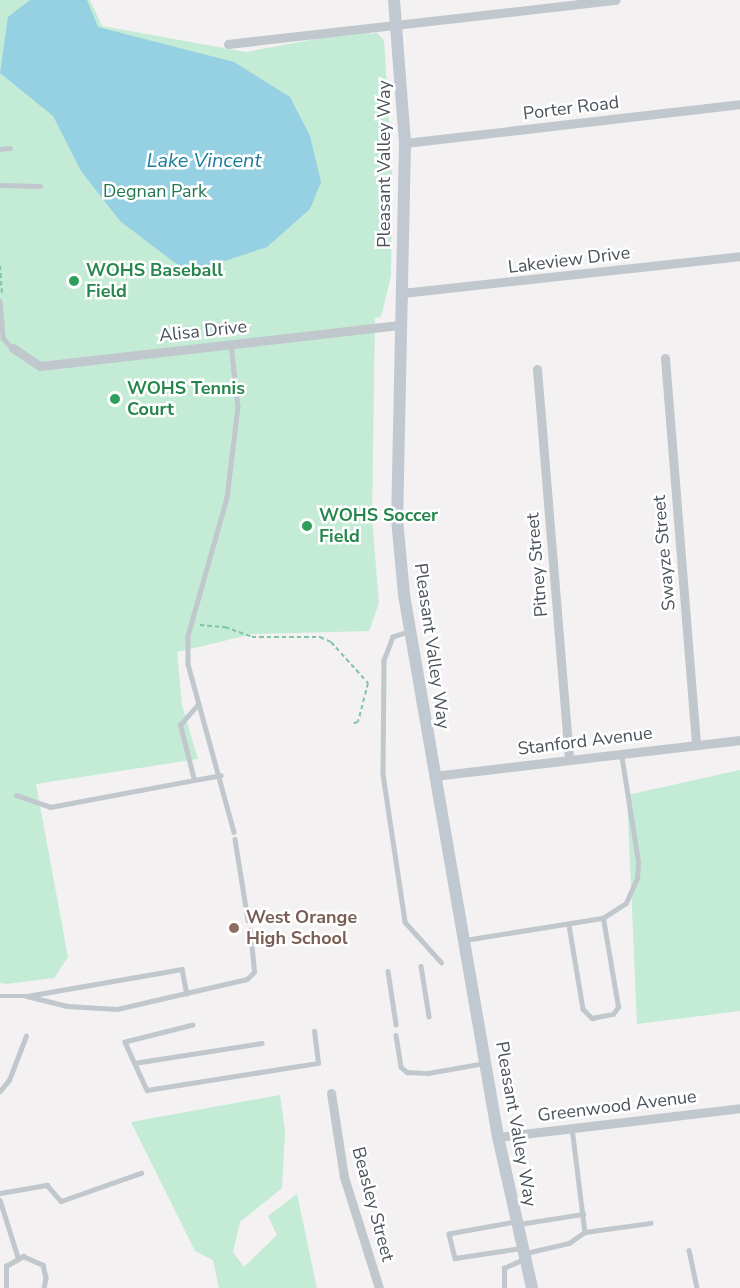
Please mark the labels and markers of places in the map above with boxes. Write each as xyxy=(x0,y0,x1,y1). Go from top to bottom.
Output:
place label: WOHS Baseball Field xyxy=(86,260,223,302)
marker: WOHS Baseball Field xyxy=(67,274,81,288)
place label: WOHS Tennis Court xyxy=(127,378,245,420)
marker: WOHS Tennis Court xyxy=(108,392,122,406)
place label: WOHS Soccer Field xyxy=(319,505,438,548)
marker: WOHS Soccer Field xyxy=(300,519,314,533)
place label: West Orange High School xyxy=(246,907,357,950)
marker: West Orange High School xyxy=(227,921,241,935)

